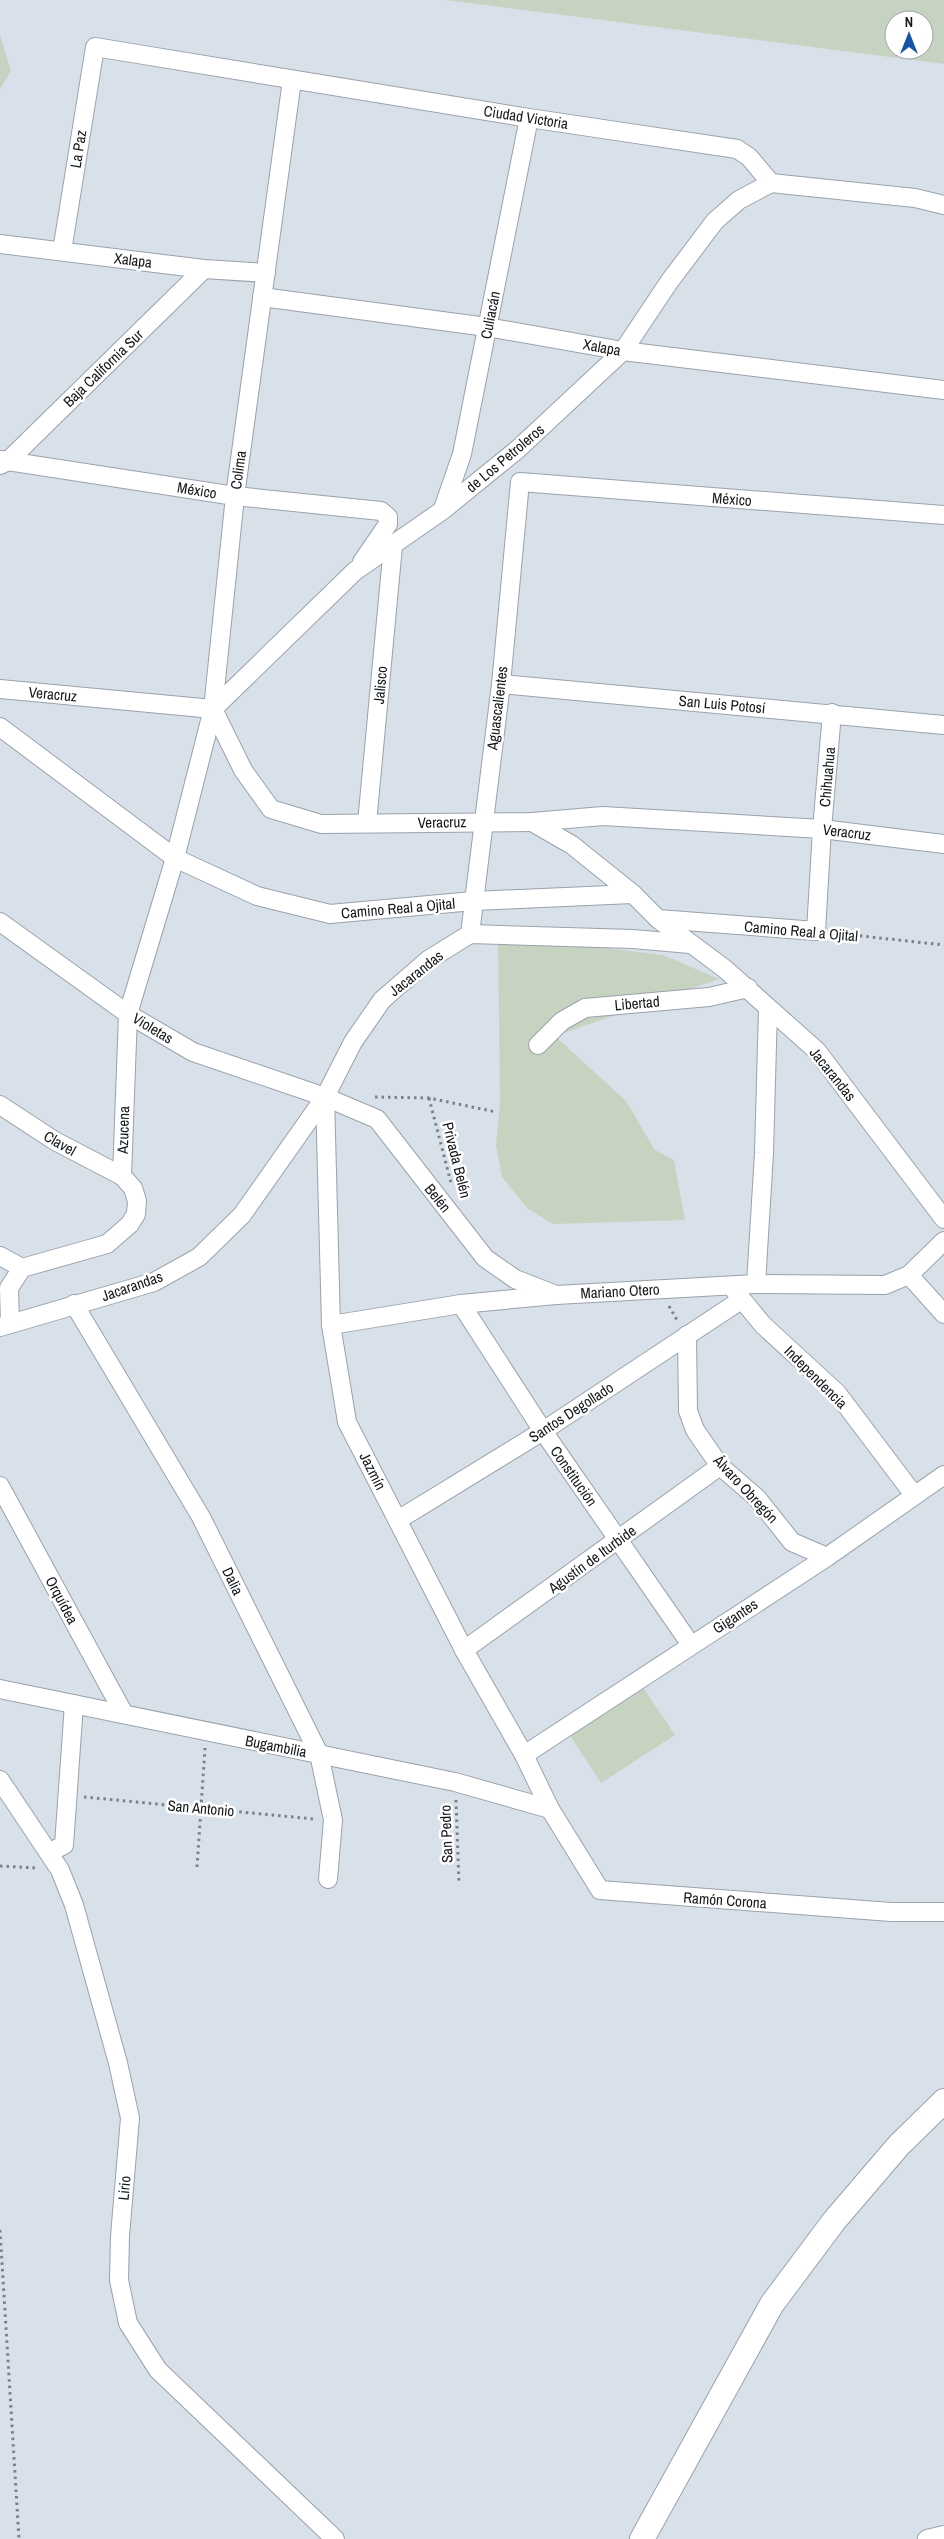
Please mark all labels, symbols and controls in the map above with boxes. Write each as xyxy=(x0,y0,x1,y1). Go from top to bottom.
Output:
north arrow xyxy=(884,10,934,60)
text: N xyxy=(905,13,913,31)
street label: Ciudad Victoria xyxy=(482,100,570,134)
street label: La Paz xyxy=(65,128,91,170)
street label: Xalapa xyxy=(113,247,153,273)
street label: Culiacán xyxy=(475,289,505,341)
street label: Baja California Sur xyxy=(58,324,148,412)
street label: Xalapa xyxy=(581,333,623,361)
street label: de Los Petroleros xyxy=(461,419,549,497)
street label: Colima xyxy=(225,449,251,491)
street label: México xyxy=(176,477,218,503)
street label: México xyxy=(711,487,753,511)
street label: Jalisco xyxy=(368,665,392,705)
street label: Aguascalientes xyxy=(481,665,513,752)
street label: Veracruz xyxy=(28,681,78,707)
street label: San Luis Potosí xyxy=(678,690,767,718)
street label: Chihuahua xyxy=(814,746,840,808)
street label: Veracruz xyxy=(418,811,466,833)
street label: Veracruz xyxy=(822,819,872,845)
street label: Camino Real a Ojital xyxy=(340,893,456,923)
street label: Camino Real a Ojital xyxy=(743,916,859,946)
street label: Jacarandas xyxy=(384,945,448,1001)
street label: Libertad xyxy=(614,991,660,1015)
street label: Violetas xyxy=(129,1008,177,1048)
street label: Jacarandas xyxy=(805,1043,861,1105)
street label: Azucena xyxy=(112,1106,134,1155)
street label: Privada Belén xyxy=(439,1120,475,1200)
street label: Clavel xyxy=(40,1125,80,1161)
street label: Belén xyxy=(421,1180,455,1216)
street label: Jacarandas xyxy=(99,1266,165,1306)
street label: Mariano Otero xyxy=(580,1278,660,1304)
street label: Independencia xyxy=(780,1341,852,1413)
street label: Santos Degollado xyxy=(525,1377,618,1447)
street label: Constitución xyxy=(546,1442,602,1510)
street label: Jazmín xyxy=(355,1449,391,1493)
street label: Álvaro Obregón xyxy=(708,1450,783,1528)
street label: Agustín de Iturbide xyxy=(543,1520,640,1599)
street label: Dalia xyxy=(217,1563,249,1599)
street label: Orquídea xyxy=(41,1572,83,1628)
street label: Gigantes xyxy=(708,1594,762,1638)
street label: Bugambilia xyxy=(243,1730,309,1762)
street label: San Antonio xyxy=(167,1795,235,1821)
street label: San Pedro xyxy=(434,1804,458,1863)
street label: Ramón Corona xyxy=(683,1887,767,1913)
street label: Lirio xyxy=(112,2175,136,2201)

